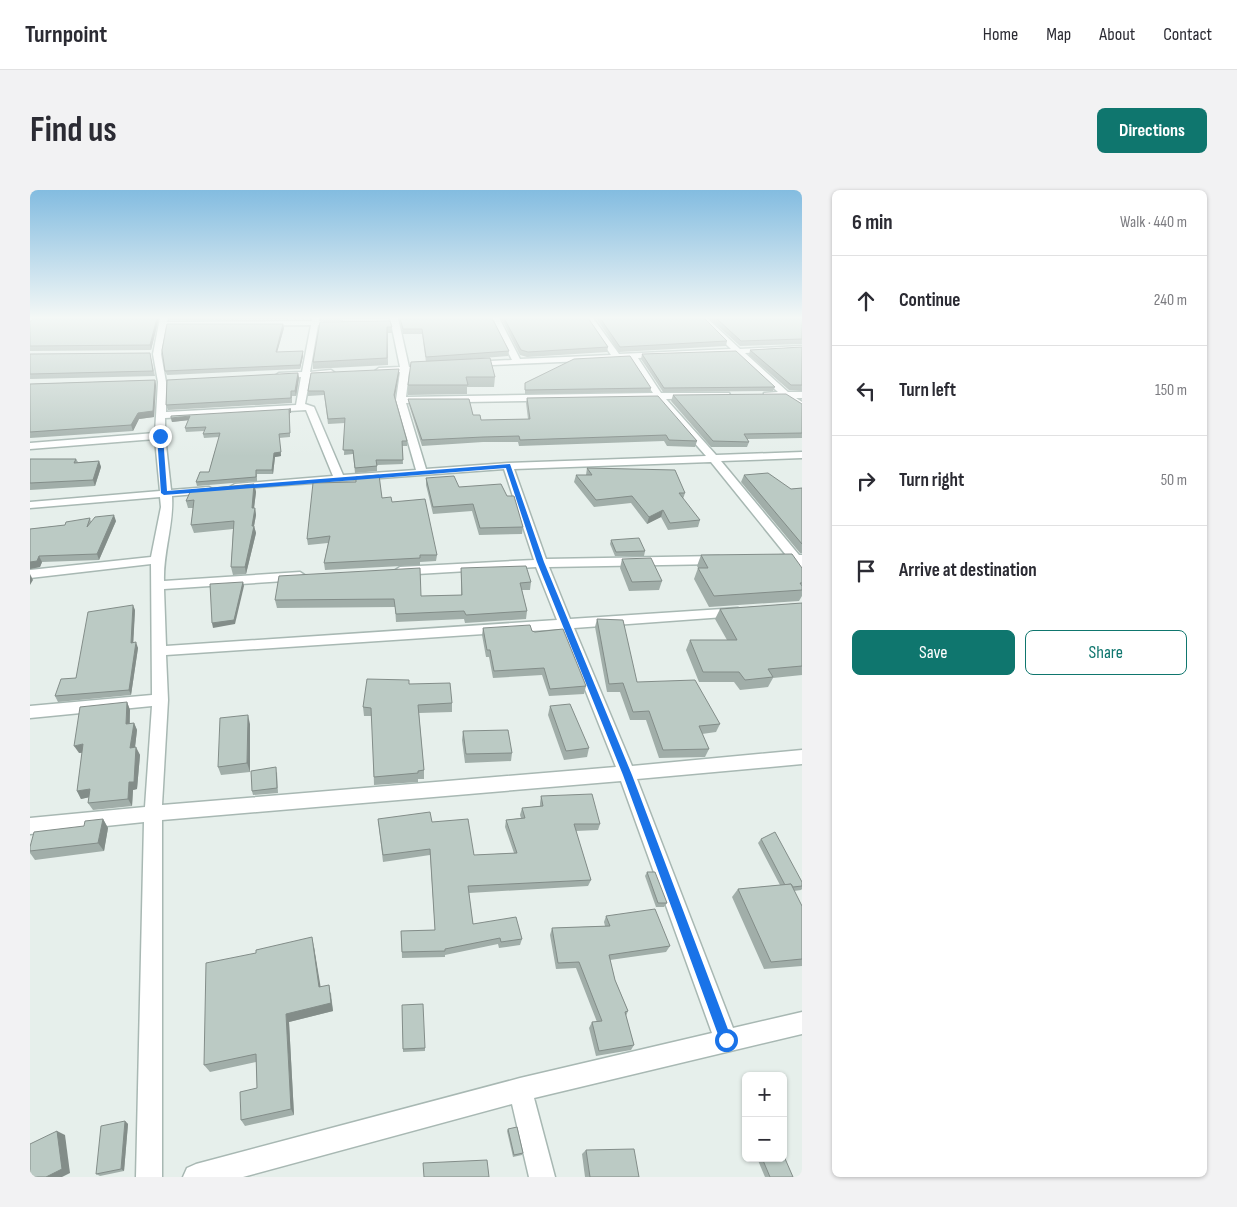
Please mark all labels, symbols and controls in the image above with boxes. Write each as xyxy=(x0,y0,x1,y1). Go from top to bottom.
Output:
text: Turnpoint xyxy=(25,20,107,49)
text: Home xyxy=(983,24,1018,45)
text: Map xyxy=(1046,24,1071,45)
text: About xyxy=(1099,24,1135,45)
text: Contact xyxy=(1163,24,1212,45)
button: Directions xyxy=(1097,108,1207,153)
text: Find us xyxy=(30,109,117,152)
text: 6 min xyxy=(852,210,893,235)
text: Walk · 440 m xyxy=(1120,213,1187,232)
icon: ahead xyxy=(852,287,880,315)
text: Continue xyxy=(899,289,960,312)
text: 240 m xyxy=(1154,291,1187,310)
icon: left xyxy=(852,377,880,405)
text: Turn left xyxy=(899,379,956,402)
text: 150 m xyxy=(1155,381,1187,400)
route end xyxy=(149,425,172,448)
icon: right xyxy=(852,467,880,495)
text: Turn right xyxy=(899,469,964,492)
text: 50 m xyxy=(1161,471,1187,490)
icon: arrive xyxy=(852,557,880,585)
text: Arrive at destination xyxy=(899,559,1037,582)
button: Save xyxy=(852,630,1015,675)
button: Share xyxy=(1025,630,1187,675)
route start xyxy=(715,1029,738,1052)
map controls xyxy=(742,1072,787,1162)
button: + xyxy=(742,1072,787,1117)
button: − xyxy=(742,1117,787,1162)

